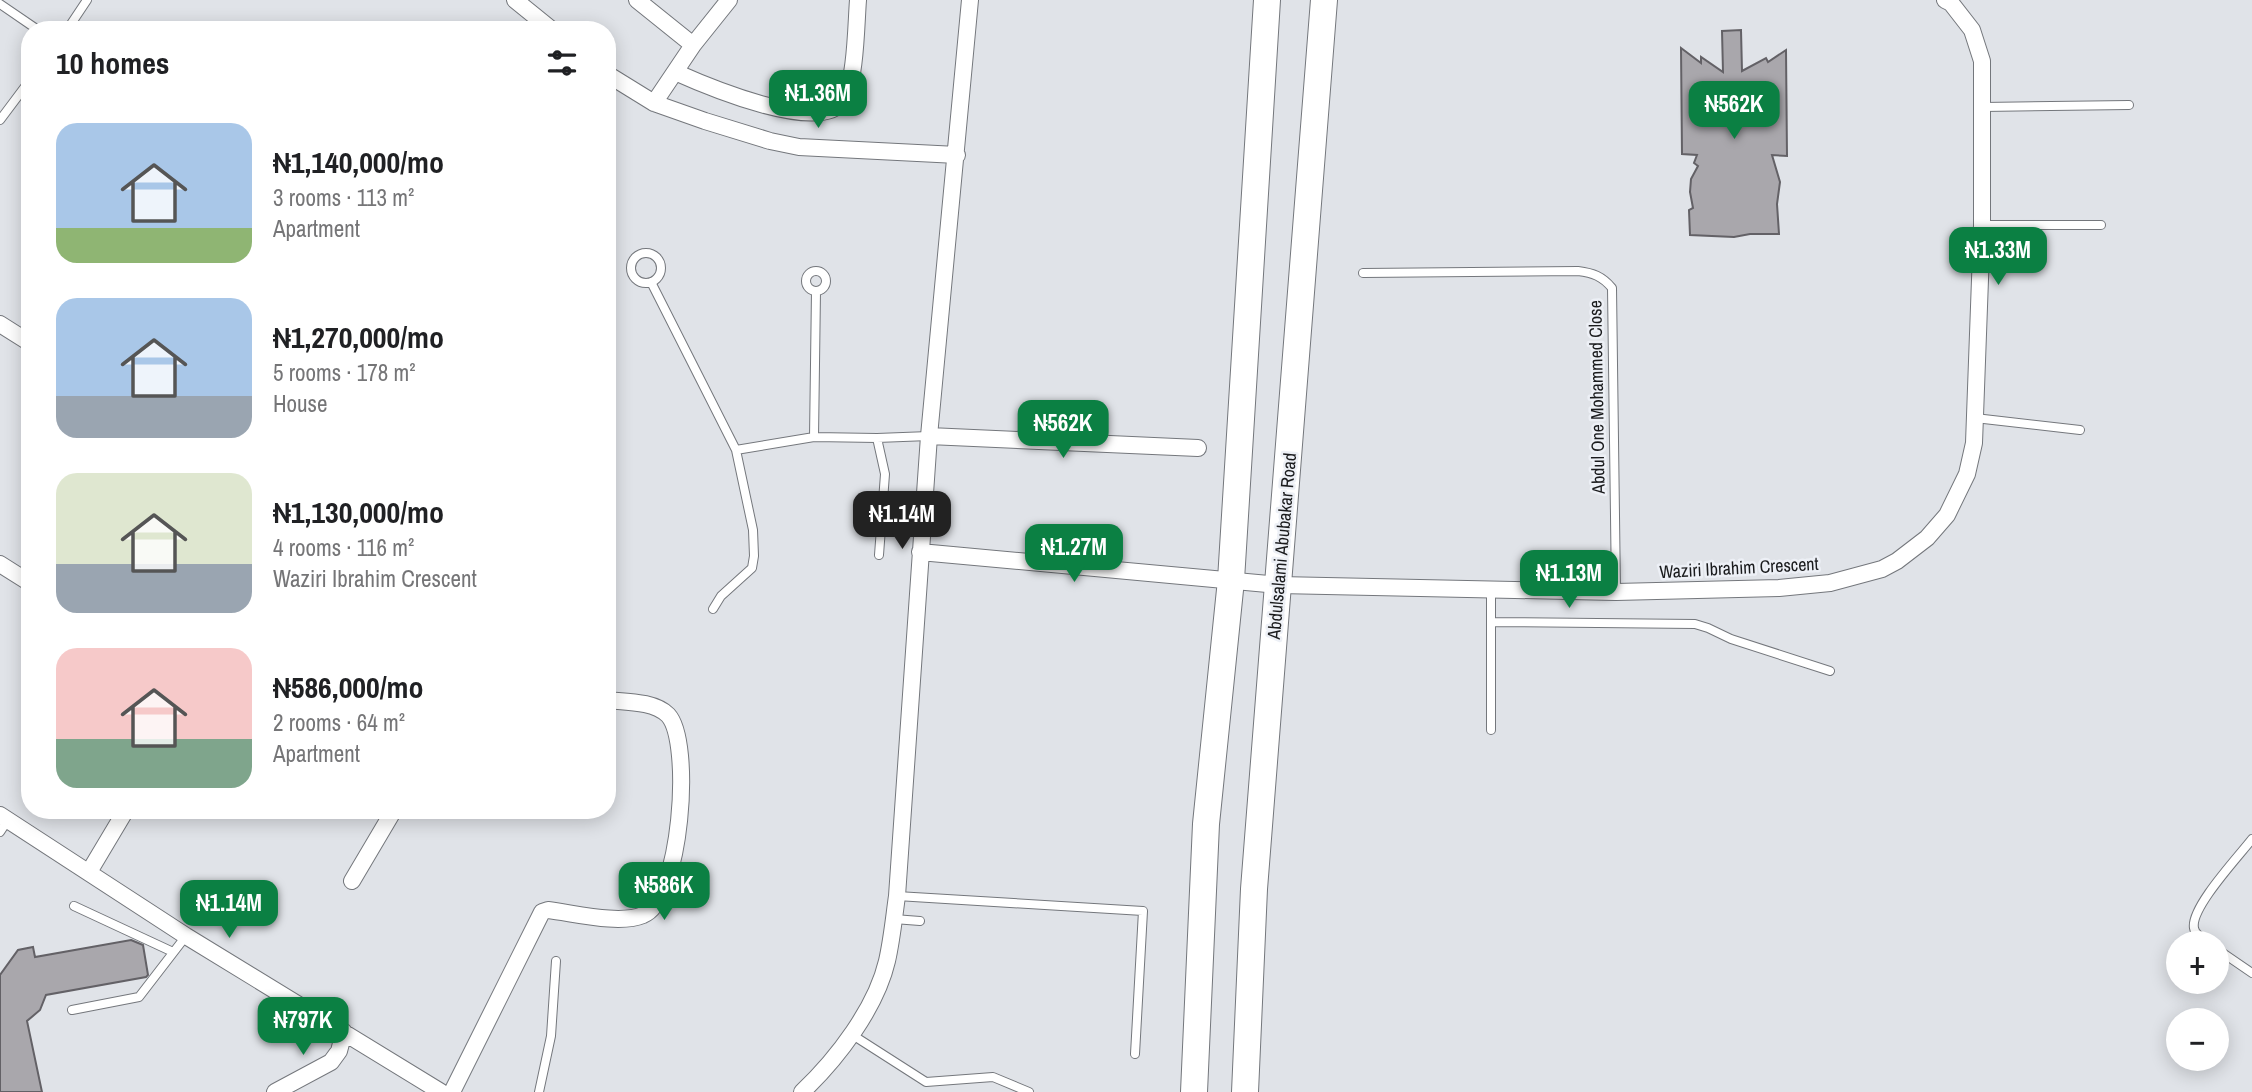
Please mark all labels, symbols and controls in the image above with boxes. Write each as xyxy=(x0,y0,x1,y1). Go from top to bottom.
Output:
text: 10 homes xyxy=(56,43,170,83)
icon: filters xyxy=(543,44,581,82)
pin: ₦1.36M xyxy=(761,71,875,130)
text: ₦1.36M xyxy=(785,77,851,108)
pin: ₦562K xyxy=(1685,82,1783,141)
text: ₦562K xyxy=(1705,88,1763,119)
text: ₦1,140,000/mo xyxy=(273,142,444,182)
icon: home xyxy=(112,151,196,235)
text: 3 rooms · 113 m² xyxy=(273,182,414,213)
text: Apartment xyxy=(273,213,360,244)
pin: ₦1.33M xyxy=(1941,228,2055,287)
text: ₦1.33M xyxy=(1965,234,2031,265)
street label: Abdul One Mohammed Close xyxy=(1582,300,1611,495)
text: ₦1,270,000/mo xyxy=(273,317,444,357)
icon: home xyxy=(112,326,196,410)
text: 5 rooms · 178 m² xyxy=(273,357,416,388)
text: House xyxy=(273,388,328,419)
pin: ₦562K xyxy=(1014,400,1112,460)
text: ₦562K xyxy=(1034,407,1092,438)
street label: Abdulsalami Abubakar Road xyxy=(1261,452,1302,641)
pin: ₦1.14M xyxy=(845,491,959,551)
text: ₦1,130,000/mo xyxy=(273,492,444,532)
text: ₦1.14M xyxy=(869,498,935,529)
icon: home xyxy=(112,501,196,585)
pin: ₦1.27M xyxy=(1017,524,1131,584)
text: ₦1.27M xyxy=(1041,531,1107,562)
text: 4 rooms · 116 m² xyxy=(273,532,414,563)
pin: ₦1.13M xyxy=(1512,550,1626,610)
street label: Waziri Ibrahim Crescent xyxy=(1659,551,1819,584)
text: ₦1.13M xyxy=(1536,557,1602,588)
text: Waziri Ibrahim Crescent xyxy=(273,563,477,594)
text: ₦586,000/mo xyxy=(273,667,423,707)
icon: home xyxy=(112,676,196,760)
text: 2 rooms · 64 m² xyxy=(273,707,405,738)
text: Apartment xyxy=(273,738,360,769)
pin: ₦586K xyxy=(615,862,713,922)
text: ₦586K xyxy=(635,869,693,900)
pin: ₦1.14M xyxy=(172,880,286,940)
text: ₦1.14M xyxy=(196,887,262,918)
map controls xyxy=(2166,931,2229,1071)
button: + xyxy=(2166,931,2229,994)
pin: ₦797K xyxy=(254,998,352,1057)
text: ₦797K xyxy=(274,1004,332,1035)
button: − xyxy=(2166,1008,2229,1071)

